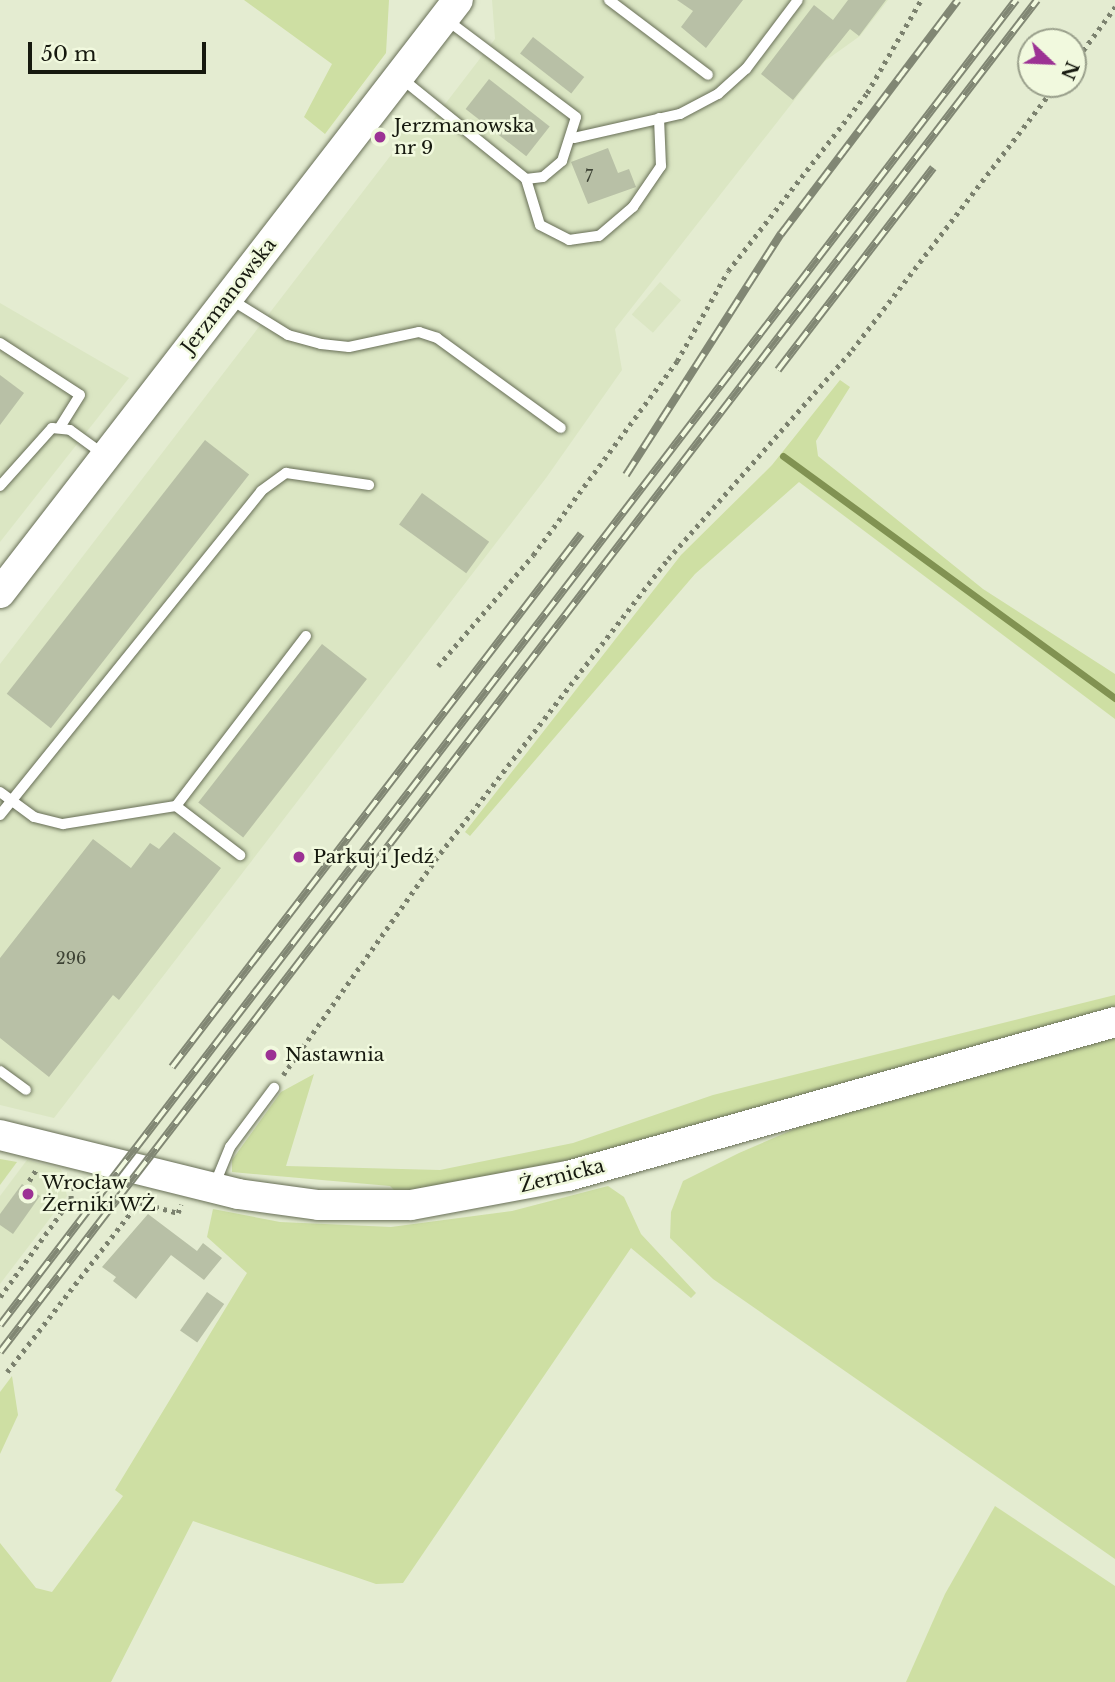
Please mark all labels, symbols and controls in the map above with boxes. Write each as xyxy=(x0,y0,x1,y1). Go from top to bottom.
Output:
scale bar xyxy=(32,28,210,72)
north arrow xyxy=(1017,28,1087,98)
text: 50 m xyxy=(41,41,96,67)
text: N xyxy=(1056,58,1084,83)
place label: Jerzmanowska nr 9 xyxy=(394,115,534,159)
marker: Jerzmanowska nr 9 xyxy=(372,129,388,145)
house number: 7 xyxy=(585,166,593,186)
street label: Jerzmanowska xyxy=(177,234,281,358)
place label: Parkuj i Jedź xyxy=(313,846,434,868)
marker: Parkuj i Jedź xyxy=(291,849,307,865)
house number: 296 xyxy=(56,948,86,968)
place label: Nastawnia xyxy=(285,1044,384,1066)
marker: Nastawnia xyxy=(263,1047,279,1063)
street label: Żernicka xyxy=(517,1154,607,1198)
place label: Wrocław Żerniki WŻ xyxy=(42,1172,157,1216)
marker: Wrocław Żerniki WŻ xyxy=(20,1186,36,1202)

